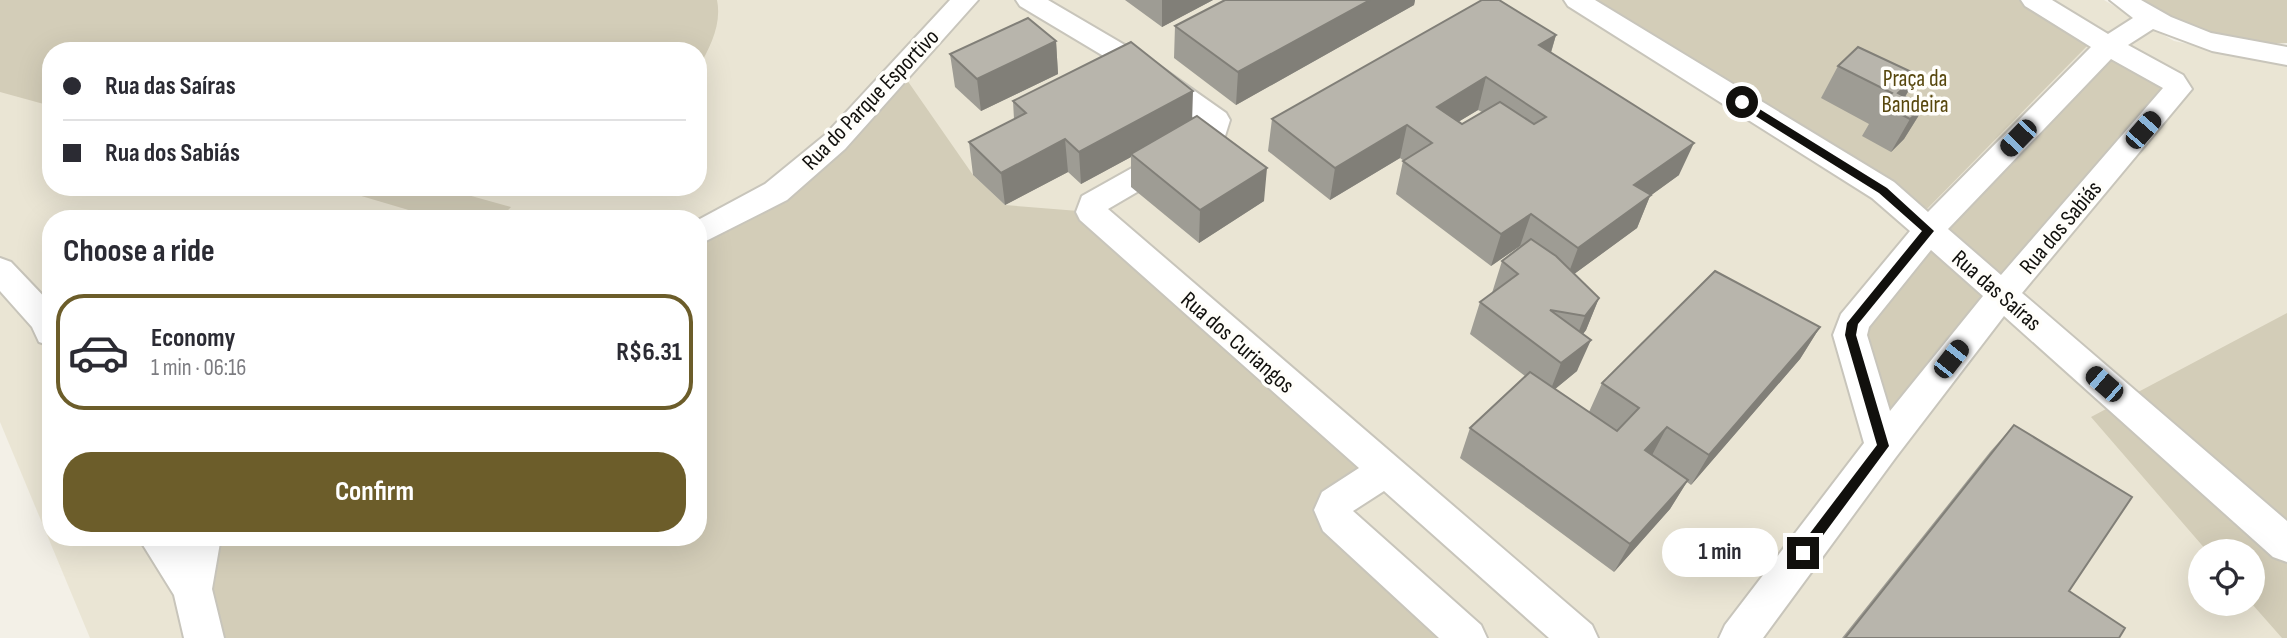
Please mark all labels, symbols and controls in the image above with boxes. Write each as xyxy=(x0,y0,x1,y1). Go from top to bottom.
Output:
street label: Rua do Parque Esportivo xyxy=(796,23,945,176)
park label: Praça da Bandeira xyxy=(1881,65,1949,119)
text: Rua das Saíras xyxy=(105,71,236,102)
route start xyxy=(1726,86,1758,118)
car xyxy=(2122,107,2165,153)
car xyxy=(1996,116,2041,160)
text: Rua dos Sabiás xyxy=(105,138,240,169)
street label: Rua dos Sabiás xyxy=(2014,175,2108,280)
text: Choose a ride xyxy=(63,232,215,271)
street label: Rua das Saíras xyxy=(1946,244,2047,337)
street label: Rua dos Curiangos xyxy=(1175,286,1300,400)
icon: car xyxy=(67,321,130,384)
text: Economy xyxy=(151,323,235,354)
car xyxy=(1930,336,1973,382)
text: R$6.31 xyxy=(616,337,682,368)
text: 1 min · 06:16 xyxy=(151,354,246,382)
car xyxy=(2082,362,2127,406)
button: Confirm xyxy=(63,452,686,532)
callout: 1 min xyxy=(1663,528,1778,578)
route end xyxy=(1787,537,1819,569)
text: 1 min xyxy=(1699,538,1741,566)
map controls xyxy=(2188,539,2265,616)
button: locate xyxy=(2188,539,2265,616)

